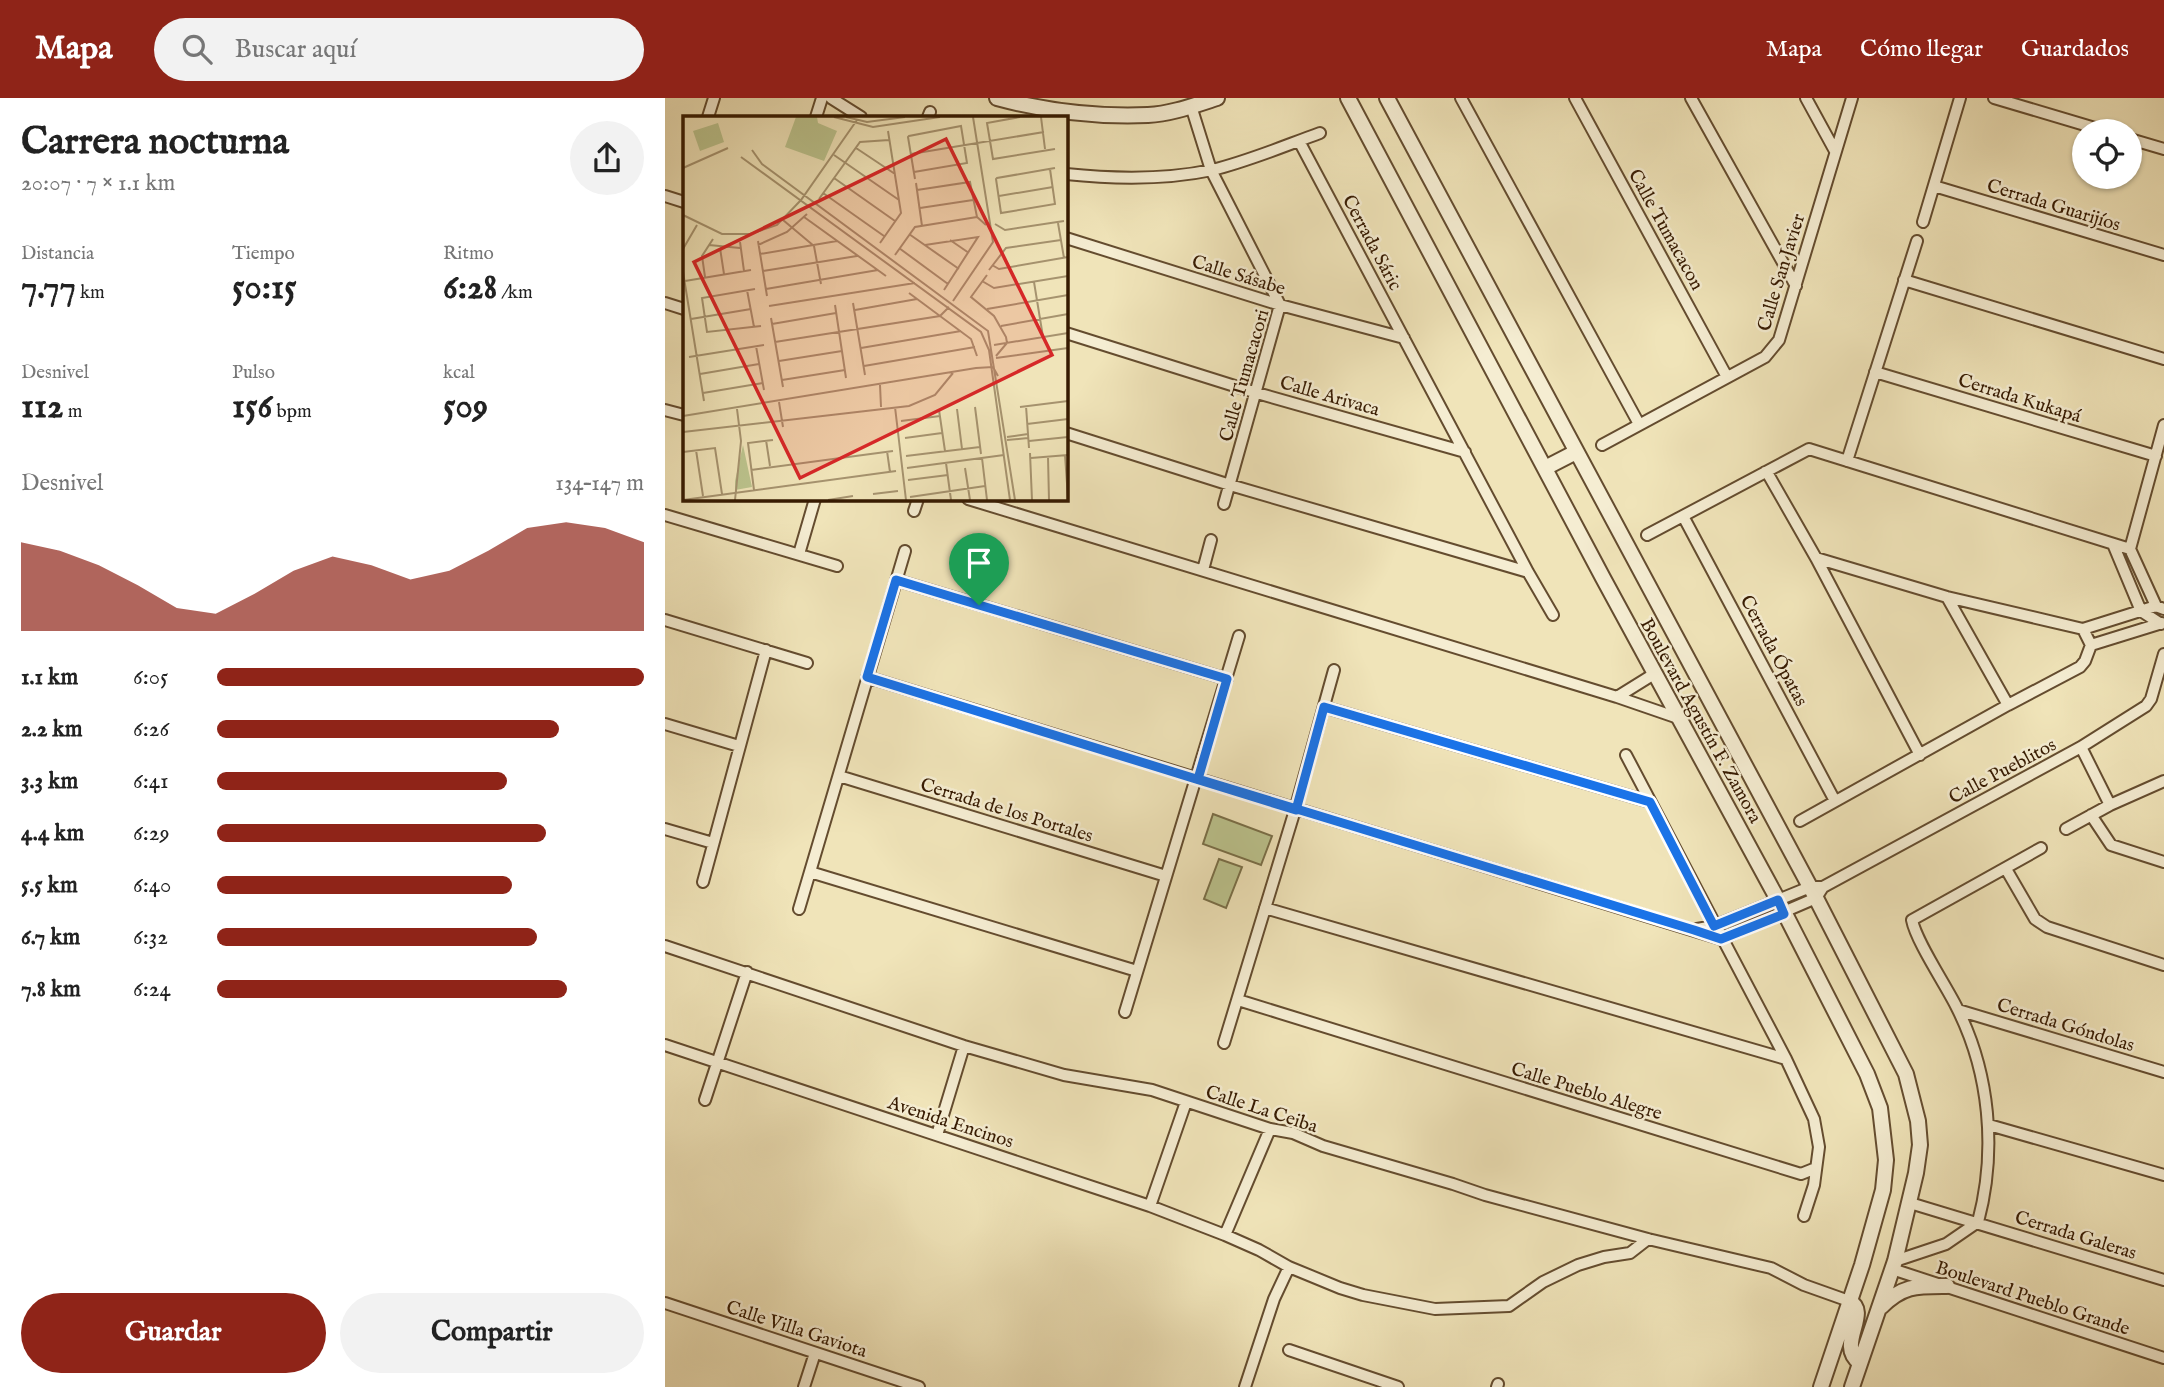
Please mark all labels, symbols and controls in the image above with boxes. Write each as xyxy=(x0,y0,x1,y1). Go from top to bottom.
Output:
search box xyxy=(154,18,644,81)
text: Mapa xyxy=(35,28,112,70)
icon: search xyxy=(178,30,216,68)
text: Buscar aquí xyxy=(234,33,356,66)
text: Mapa xyxy=(1766,34,1822,65)
text: Cómo llegar xyxy=(1860,34,1983,65)
text: Guardados xyxy=(2021,34,2129,65)
inset map xyxy=(683,116,1067,500)
text: Carrera nocturna xyxy=(21,119,289,167)
map controls xyxy=(2072,119,2142,189)
button: locate xyxy=(2072,119,2142,189)
button: share xyxy=(570,121,644,195)
street label: Calle Tumacacon xyxy=(1622,165,1708,295)
text: 20:07 · 7 × 1.1 km xyxy=(21,169,175,198)
street label: Cerrada Guarijíos xyxy=(1984,174,2123,238)
street label: Cerrada Sáric xyxy=(1336,191,1406,295)
street label: Calle San Javier xyxy=(1753,211,1811,334)
text: Distancia xyxy=(21,242,94,266)
text: Tiempo xyxy=(232,242,295,266)
text: Ritmo xyxy=(443,242,494,266)
street label: Calle Sásabe xyxy=(1189,250,1288,302)
text: 7.77 xyxy=(21,266,76,311)
text: 50:15 xyxy=(232,266,297,311)
text: 6:28 xyxy=(443,266,497,311)
text: km xyxy=(76,281,105,305)
text: /km xyxy=(497,281,533,305)
street label: Calle Tumacacori xyxy=(1215,307,1275,445)
text: Desnivel xyxy=(21,361,89,385)
text: Pulso xyxy=(232,361,275,385)
text: kcal xyxy=(443,361,475,385)
street label: Cerrada Kukapá xyxy=(1955,369,2085,429)
street label: Calle Arivaca xyxy=(1277,371,1383,423)
text: 112 xyxy=(21,385,64,430)
text: 156 xyxy=(232,385,272,430)
text: 509 xyxy=(443,385,488,430)
text: m xyxy=(64,400,82,424)
text: bpm xyxy=(272,400,312,424)
text: Desnivel xyxy=(21,469,103,498)
text: 134–147 m xyxy=(555,469,644,498)
pin xyxy=(949,533,1009,605)
icon: arrive xyxy=(960,544,998,582)
street label: Cerrada Ópatas xyxy=(1734,591,1813,711)
street label: Boulevard Agustín F. Zamora xyxy=(1634,614,1767,828)
text: 1.1 km xyxy=(21,663,78,692)
text: 6:05 xyxy=(133,663,168,692)
text: 2.2 km xyxy=(21,715,83,744)
text: 6:26 xyxy=(133,715,169,744)
street label: Calle Pueblitos xyxy=(1945,733,2061,810)
text: 3.3 km xyxy=(21,767,78,796)
text: 6:41 xyxy=(133,767,169,796)
street label: Cerrada de los Portales xyxy=(917,773,1096,849)
text: 4.4 km xyxy=(21,819,84,848)
text: 6:29 xyxy=(133,819,170,848)
text: 5.5 km xyxy=(21,871,78,900)
text: 6:40 xyxy=(133,871,171,900)
text: 6.7 km xyxy=(21,923,80,952)
text: 6:32 xyxy=(133,923,168,952)
text: 7.8 km xyxy=(21,975,81,1004)
text: 6:24 xyxy=(133,975,171,1004)
street label: Cerrada Góndolas xyxy=(1994,994,2137,1058)
street label: Calle Pueblo Alegre xyxy=(1508,1058,1665,1126)
street label: Calle La Ceiba xyxy=(1202,1080,1321,1140)
street label: Avenida Encinos xyxy=(884,1091,1016,1155)
street label: Cerrada Galeras xyxy=(2012,1206,2139,1266)
street label: Boulevard Pueblo Grande xyxy=(1932,1256,2133,1342)
button: Guardar xyxy=(21,1293,326,1373)
button: Compartir xyxy=(340,1293,644,1373)
street label: Calle Villa Gaviota xyxy=(723,1296,871,1364)

